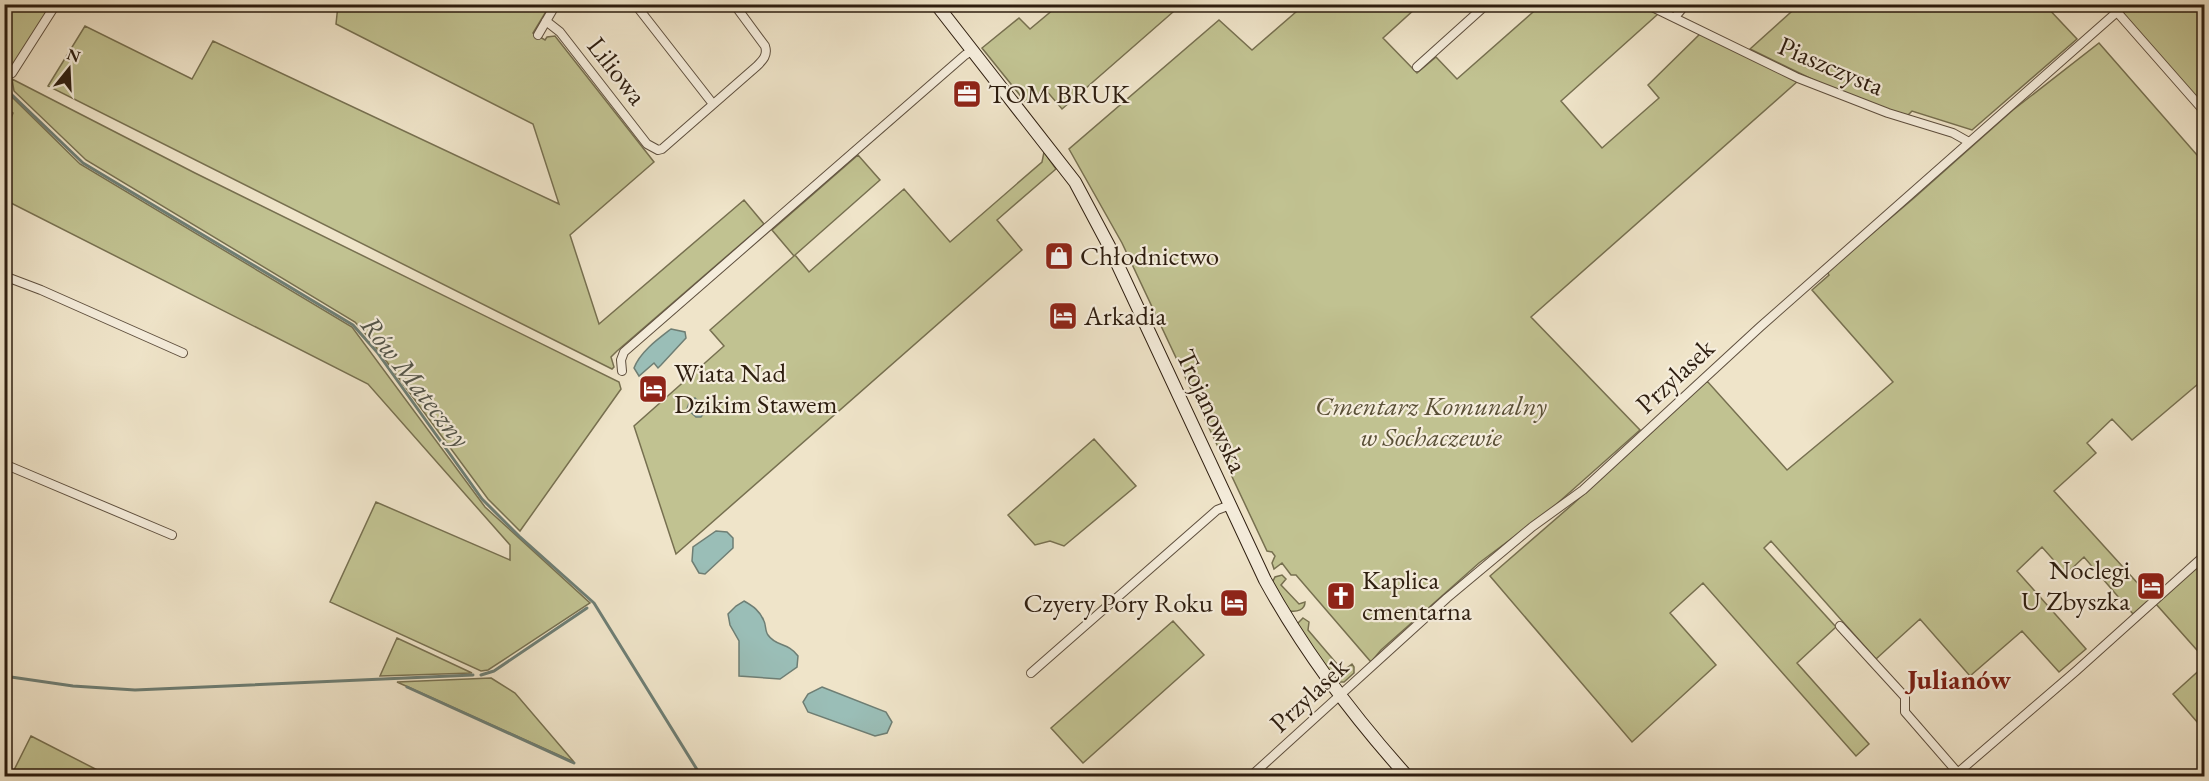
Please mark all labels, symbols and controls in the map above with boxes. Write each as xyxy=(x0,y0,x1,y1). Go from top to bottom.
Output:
street label: Piaszczysta xyxy=(1773,28,1890,104)
street label: Liliowa xyxy=(580,29,655,112)
north arrow xyxy=(39,39,99,99)
text: N xyxy=(64,43,83,67)
place label: TOM BRUK xyxy=(988,76,1130,111)
office icon: TOM BRUK xyxy=(951,78,983,110)
place label: Chłodnictwo xyxy=(1080,238,1219,273)
shop icon: Chłodnictwo xyxy=(1043,240,1075,272)
place label: Arkadia xyxy=(1083,298,1166,333)
hotel icon: Arkadia xyxy=(1047,300,1079,332)
water label: Rów Mateczny xyxy=(353,308,479,455)
street label: Przylasek xyxy=(1628,330,1722,421)
street label: Trojanowska xyxy=(1169,343,1256,478)
place label: Wiata Nad Dzikim Stawem xyxy=(674,355,837,421)
hotel icon: Wiata Nad Dzikim Stawem xyxy=(637,373,669,405)
park label: Cmentarz Komunalny w Sochaczewie xyxy=(1315,388,1547,454)
place label: Noclegi U Zbyszka xyxy=(2021,552,2130,618)
place label: Kaplica cmentarna xyxy=(1362,562,1472,628)
hotel icon: Noclegi U Zbyszka xyxy=(2135,570,2167,602)
church icon: Kaplica cmentarna xyxy=(1325,580,1357,612)
place label: Czyery Pory Roku xyxy=(1023,585,1213,620)
hotel icon: Czyery Pory Roku xyxy=(1218,587,1250,619)
street label: Przylasek xyxy=(1262,649,1356,740)
district label: Julianów xyxy=(1904,661,2011,697)

